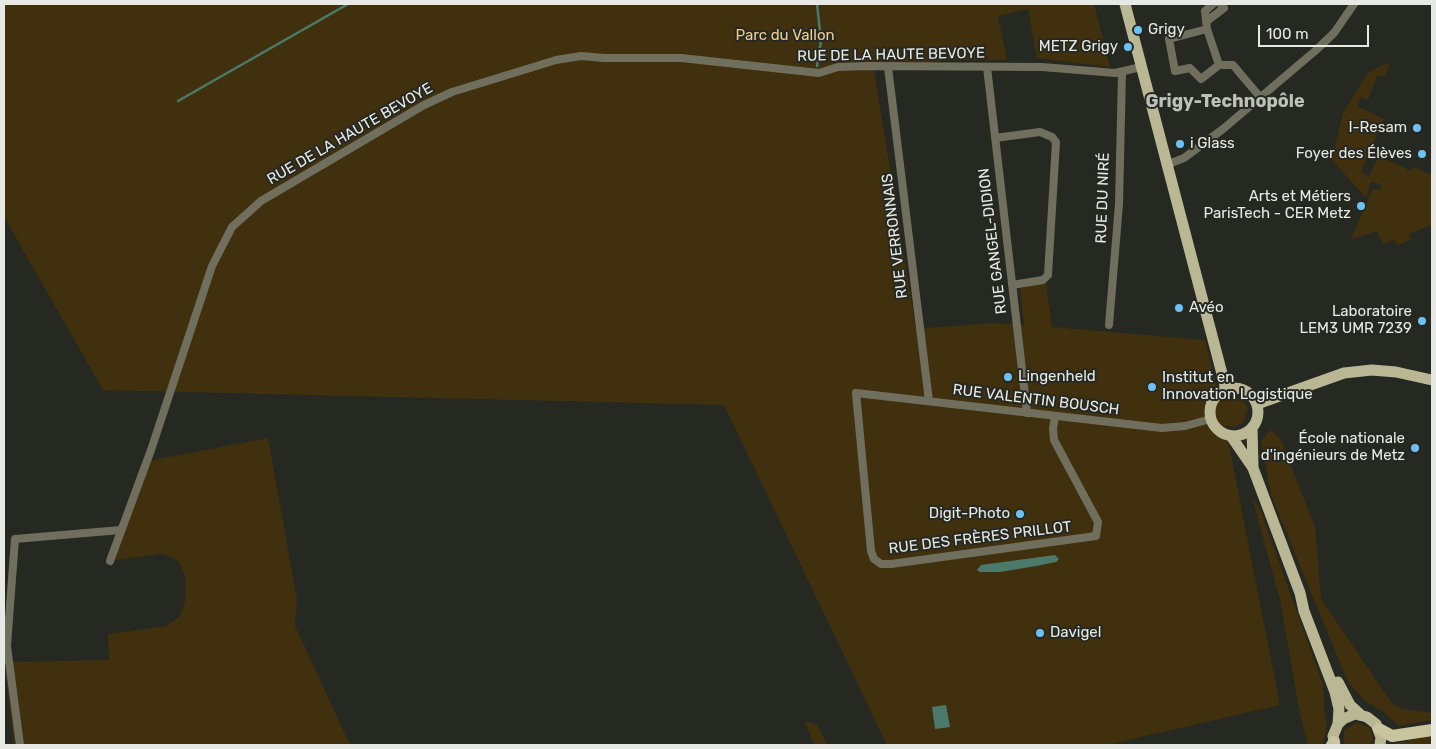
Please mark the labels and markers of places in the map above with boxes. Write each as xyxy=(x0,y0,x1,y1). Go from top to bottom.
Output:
place label: Grigy xyxy=(1148,21,1185,39)
marker: Grigy xyxy=(1132,24,1144,36)
place label: METZ Grigy xyxy=(1039,38,1118,56)
marker: METZ Grigy xyxy=(1122,41,1134,53)
place label: I-Resam xyxy=(1348,119,1407,137)
marker: I-Resam xyxy=(1411,122,1423,134)
place label: i Glass xyxy=(1190,135,1235,153)
marker: i Glass xyxy=(1174,138,1186,150)
place label: Foyer des Élèves xyxy=(1296,145,1412,163)
marker: Foyer des Élèves xyxy=(1416,148,1428,160)
place label: Arts et Métiers ParisTech - CER Metz xyxy=(1204,188,1351,223)
marker: Arts et Métiers ParisTech - CER Metz xyxy=(1355,200,1367,212)
place label: Avéo xyxy=(1189,299,1224,317)
marker: Avéo xyxy=(1173,302,1185,314)
place label: Laboratoire LEM3 UMR 7239 xyxy=(1300,303,1412,338)
marker: Laboratoire LEM3 UMR 7239 xyxy=(1416,315,1428,327)
place label: Lingenheld xyxy=(1018,368,1096,386)
place label: Institut en Innovation Logistique xyxy=(1162,369,1313,404)
marker: Lingenheld xyxy=(1002,371,1014,383)
marker: Institut en Innovation Logistique xyxy=(1146,381,1158,393)
place label: École nationale d'ingénieurs de Metz xyxy=(1261,430,1405,465)
marker: École nationale d'ingénieurs de Metz xyxy=(1409,442,1421,454)
place label: Digit-Photo xyxy=(929,505,1010,523)
marker: Digit-Photo xyxy=(1014,508,1026,520)
place label: Davigel xyxy=(1050,624,1101,642)
marker: Davigel xyxy=(1034,627,1046,639)

